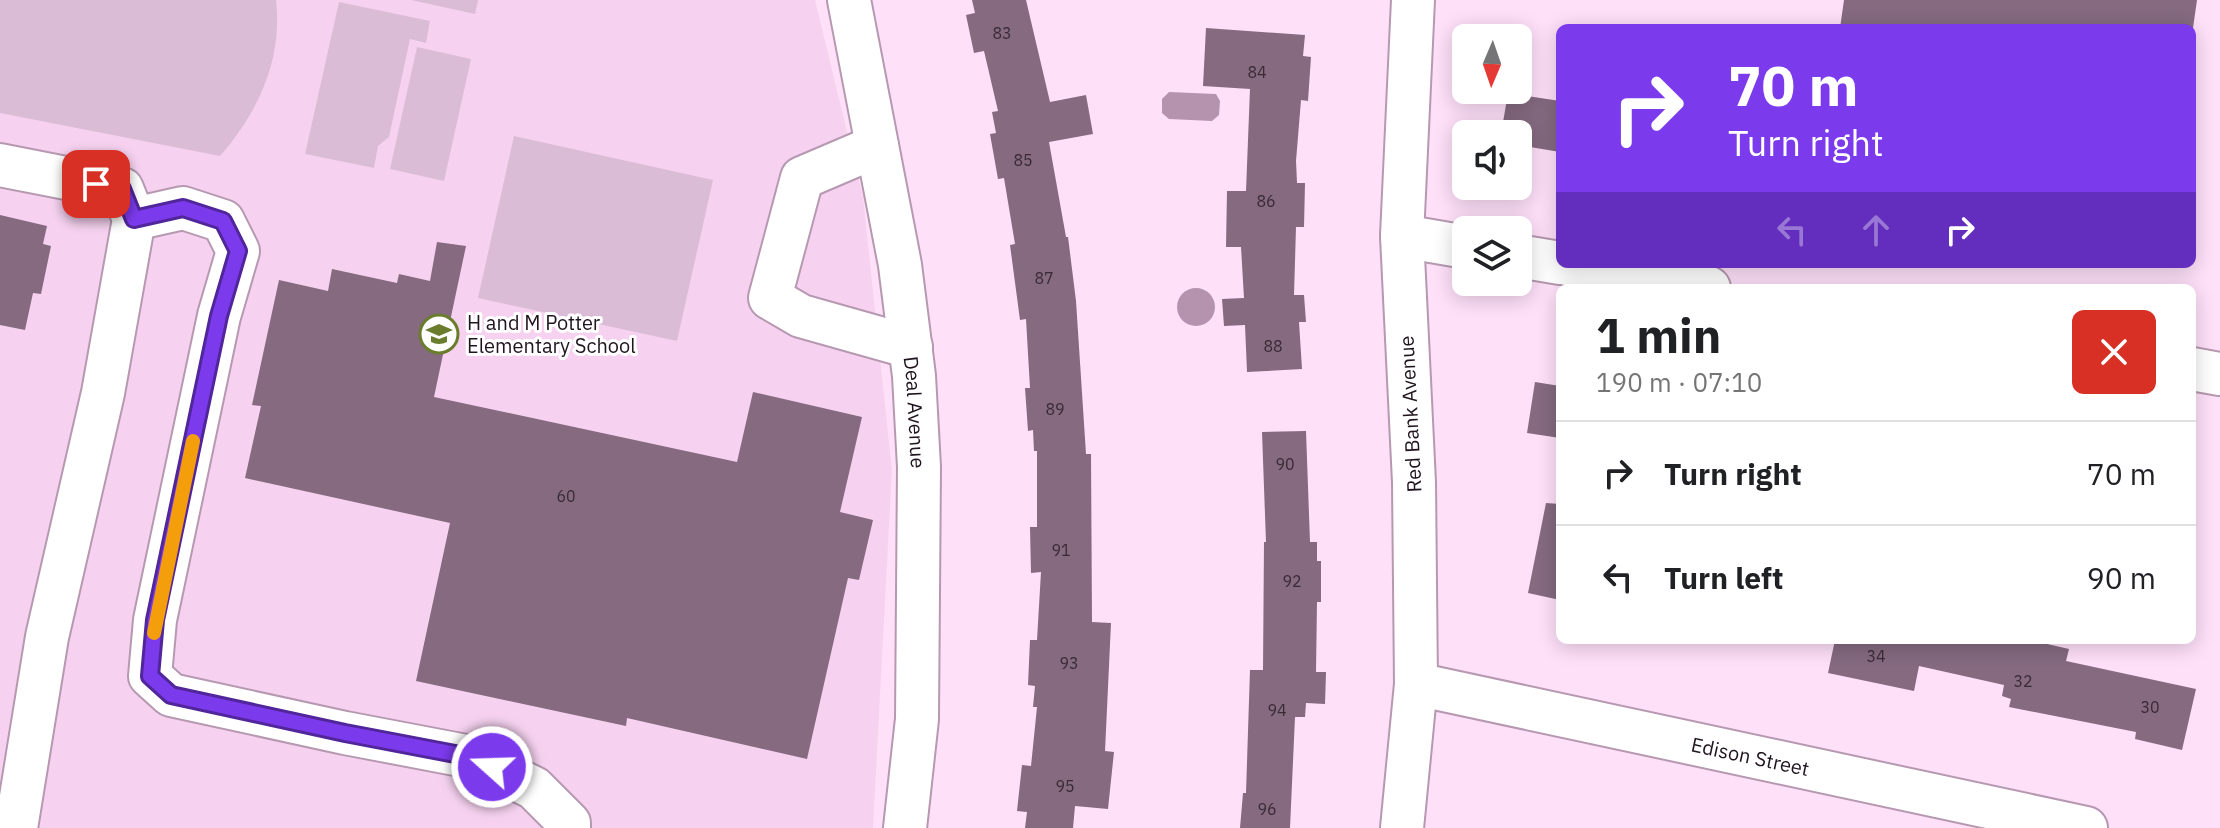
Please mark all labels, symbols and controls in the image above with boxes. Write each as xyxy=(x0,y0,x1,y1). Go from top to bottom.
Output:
house number: 83 xyxy=(992,23,1012,43)
north arrow xyxy=(1452,24,1532,104)
map controls xyxy=(1452,24,1532,296)
text: 70 m xyxy=(1728,49,1858,121)
icon: right xyxy=(1596,56,1700,160)
house number: 84 xyxy=(1247,62,1267,82)
text: Turn right xyxy=(1728,119,1884,166)
button: sound xyxy=(1452,120,1532,200)
pin xyxy=(62,150,130,218)
house number: 85 xyxy=(1013,150,1033,170)
icon: arrive xyxy=(74,162,118,206)
house number: 86 xyxy=(1256,191,1276,211)
icon: left xyxy=(1770,208,1814,252)
icon: ahead xyxy=(1854,208,1898,252)
icon: right xyxy=(1938,208,1982,252)
button: layers xyxy=(1452,216,1532,296)
house number: 87 xyxy=(1034,268,1054,288)
text: 1 min xyxy=(1596,304,1721,366)
place label: H and M Potter Elementary School xyxy=(467,309,636,359)
button: close xyxy=(2072,310,2156,394)
school or university icon: H and M Potter Elementary School xyxy=(418,313,460,355)
street label: Red Bank Avenue xyxy=(1392,335,1428,493)
house number: 88 xyxy=(1263,336,1283,356)
street label: Deal Avenue xyxy=(898,355,933,469)
text: 190 m · 07:10 xyxy=(1596,365,1762,399)
house number: 89 xyxy=(1045,399,1065,419)
icon: right xyxy=(1596,451,1640,495)
house number: 90 xyxy=(1275,454,1295,474)
text: Turn right xyxy=(1664,454,1802,493)
text: 70 m xyxy=(2087,454,2156,493)
house number: 60 xyxy=(556,486,576,506)
house number: 91 xyxy=(1051,540,1071,560)
icon: left xyxy=(1596,555,1640,599)
text: Turn left xyxy=(1664,558,1783,597)
text: 90 m xyxy=(2087,558,2156,597)
house number: 92 xyxy=(1282,571,1302,591)
house number: 34 xyxy=(1866,646,1886,666)
house number: 93 xyxy=(1059,653,1079,673)
house number: 32 xyxy=(2013,671,2033,691)
house number: 30 xyxy=(2140,697,2160,717)
house number: 94 xyxy=(1267,700,1287,720)
position arrow xyxy=(450,725,534,809)
street label: Edison Street xyxy=(1689,730,1812,782)
house number: 95 xyxy=(1055,776,1075,796)
house number: 96 xyxy=(1257,799,1277,819)

